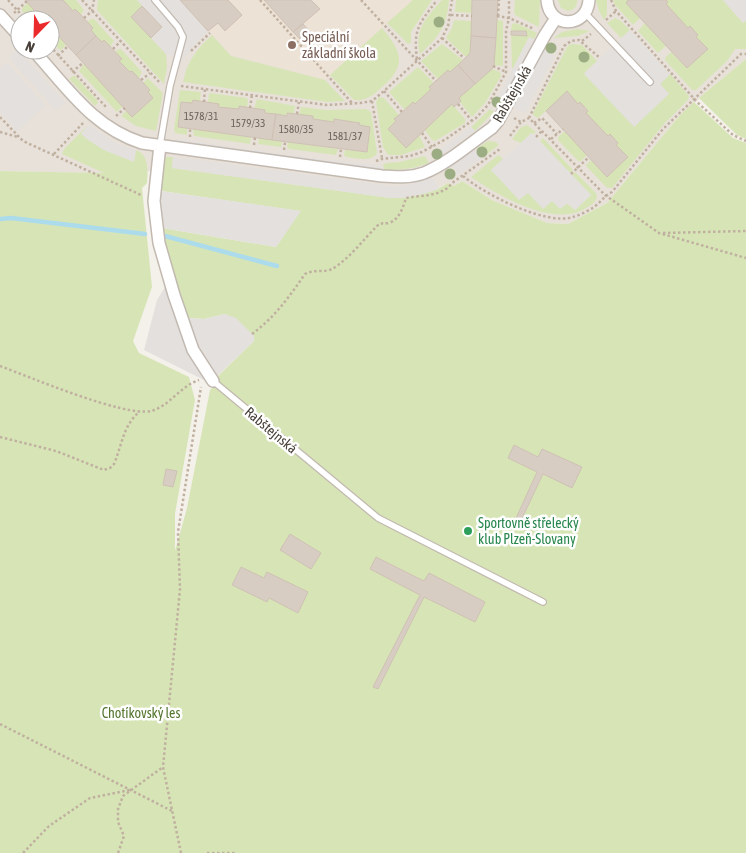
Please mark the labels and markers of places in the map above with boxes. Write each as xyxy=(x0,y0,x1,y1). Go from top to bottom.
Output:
place label: Speciální základní škola xyxy=(302,29,376,61)
marker: Speciální základní škola xyxy=(286,39,298,51)
place label: Sportovně střelecký klub Plzeň-Slovany xyxy=(478,515,579,547)
marker: Sportovně střelecký klub Plzeň-Slovany xyxy=(462,525,474,537)

